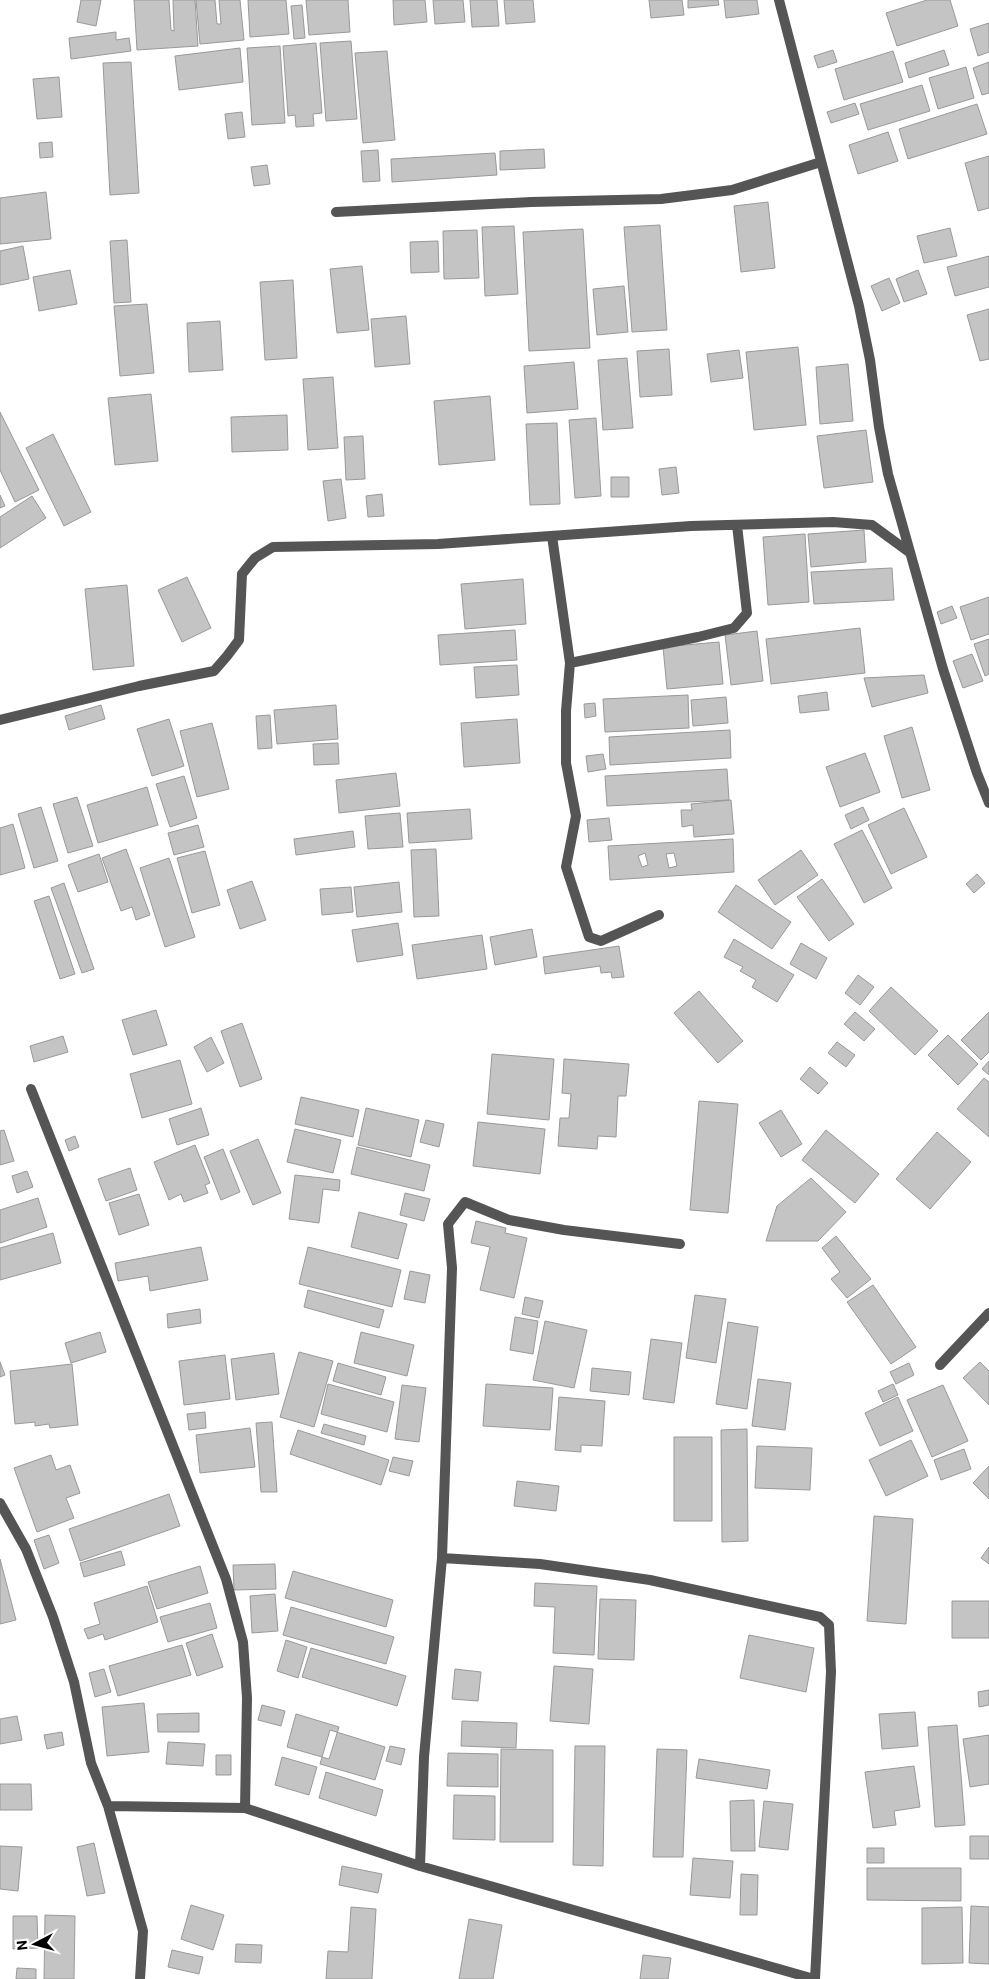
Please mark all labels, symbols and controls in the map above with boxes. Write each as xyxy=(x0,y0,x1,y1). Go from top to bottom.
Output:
north arrow xyxy=(10,1919,60,1969)
text: N xyxy=(14,1940,31,1951)

